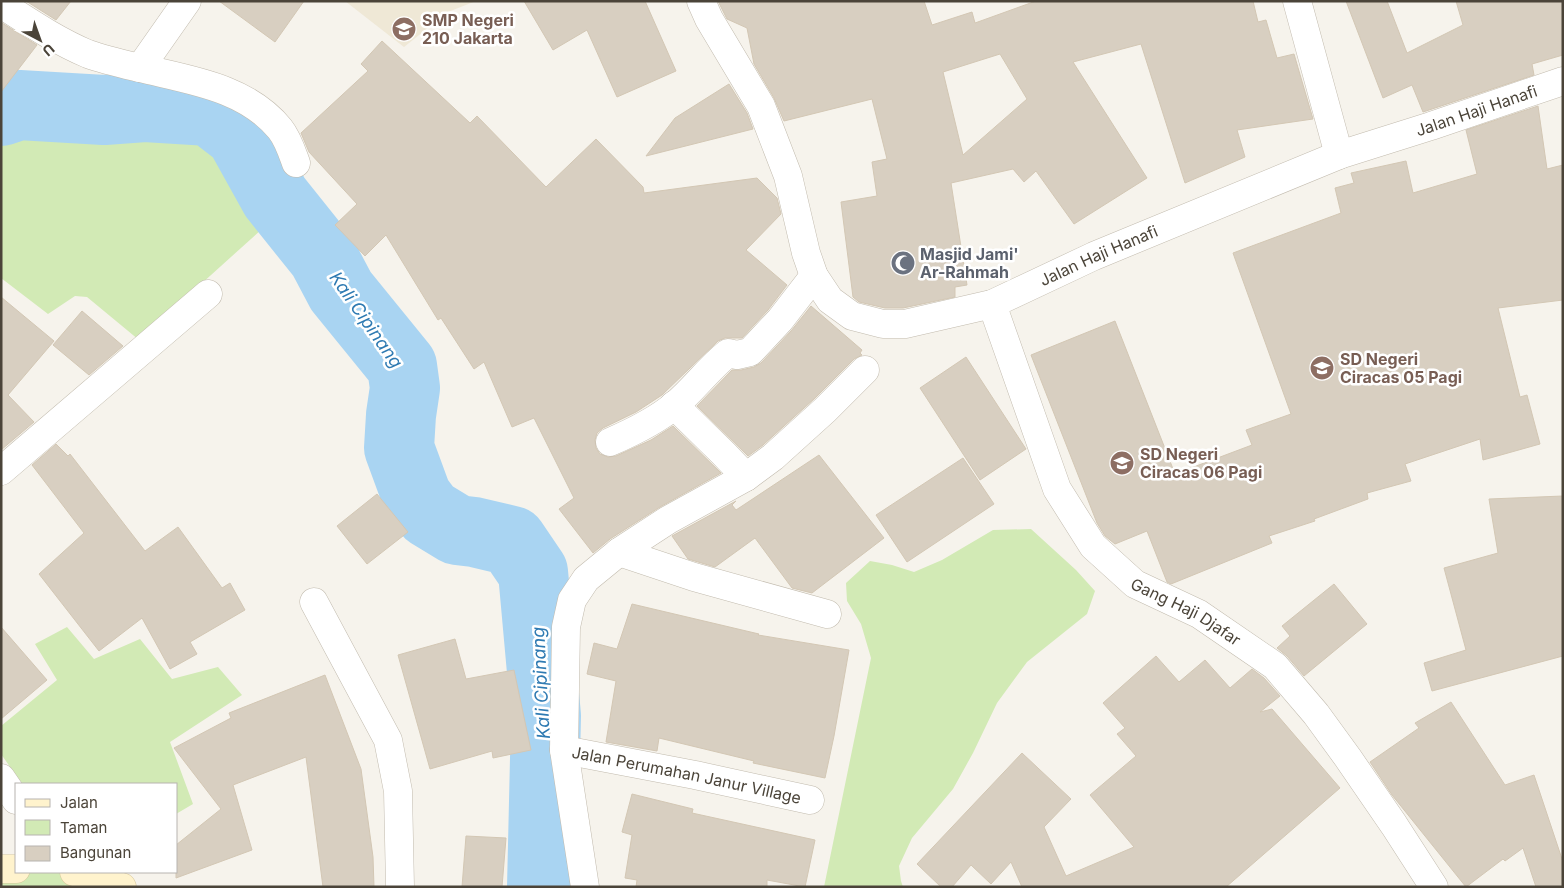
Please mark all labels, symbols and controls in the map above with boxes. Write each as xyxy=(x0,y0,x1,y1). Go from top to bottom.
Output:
place label: SMP Negeri 210 Jakarta xyxy=(422,10,514,48)
north arrow xyxy=(15,15,65,65)
school or university icon: SMP Negeri 210 Jakarta xyxy=(391,16,417,42)
text: U xyxy=(39,40,58,60)
street label: Jalan Haji Hanafi xyxy=(1413,81,1540,140)
street label: Jalan Haji Hanafi xyxy=(1036,221,1161,290)
place label: Masjid Jami' Ar-Rahmah xyxy=(920,244,1019,282)
mosque icon: Masjid Jami' Ar-Rahmah xyxy=(890,250,916,276)
water label: Kali Cipinang xyxy=(326,268,407,372)
place label: SD Negeri Ciracas 05 Pagi xyxy=(1340,349,1462,387)
school or university icon: SD Negeri Ciracas 05 Pagi xyxy=(1309,355,1335,381)
place label: SD Negeri Ciracas 06 Pagi xyxy=(1140,444,1262,482)
school or university icon: SD Negeri Ciracas 06 Pagi xyxy=(1109,450,1135,476)
street label: Gang Haji Djafar xyxy=(1127,573,1245,650)
water label: Kali Cipinang xyxy=(527,626,554,740)
street label: Jalan Perumahan Janur Village xyxy=(570,742,803,808)
legend xyxy=(15,783,178,873)
text: Jalan xyxy=(60,793,98,812)
text: Taman xyxy=(60,818,107,837)
text: Bangunan xyxy=(60,843,131,862)

